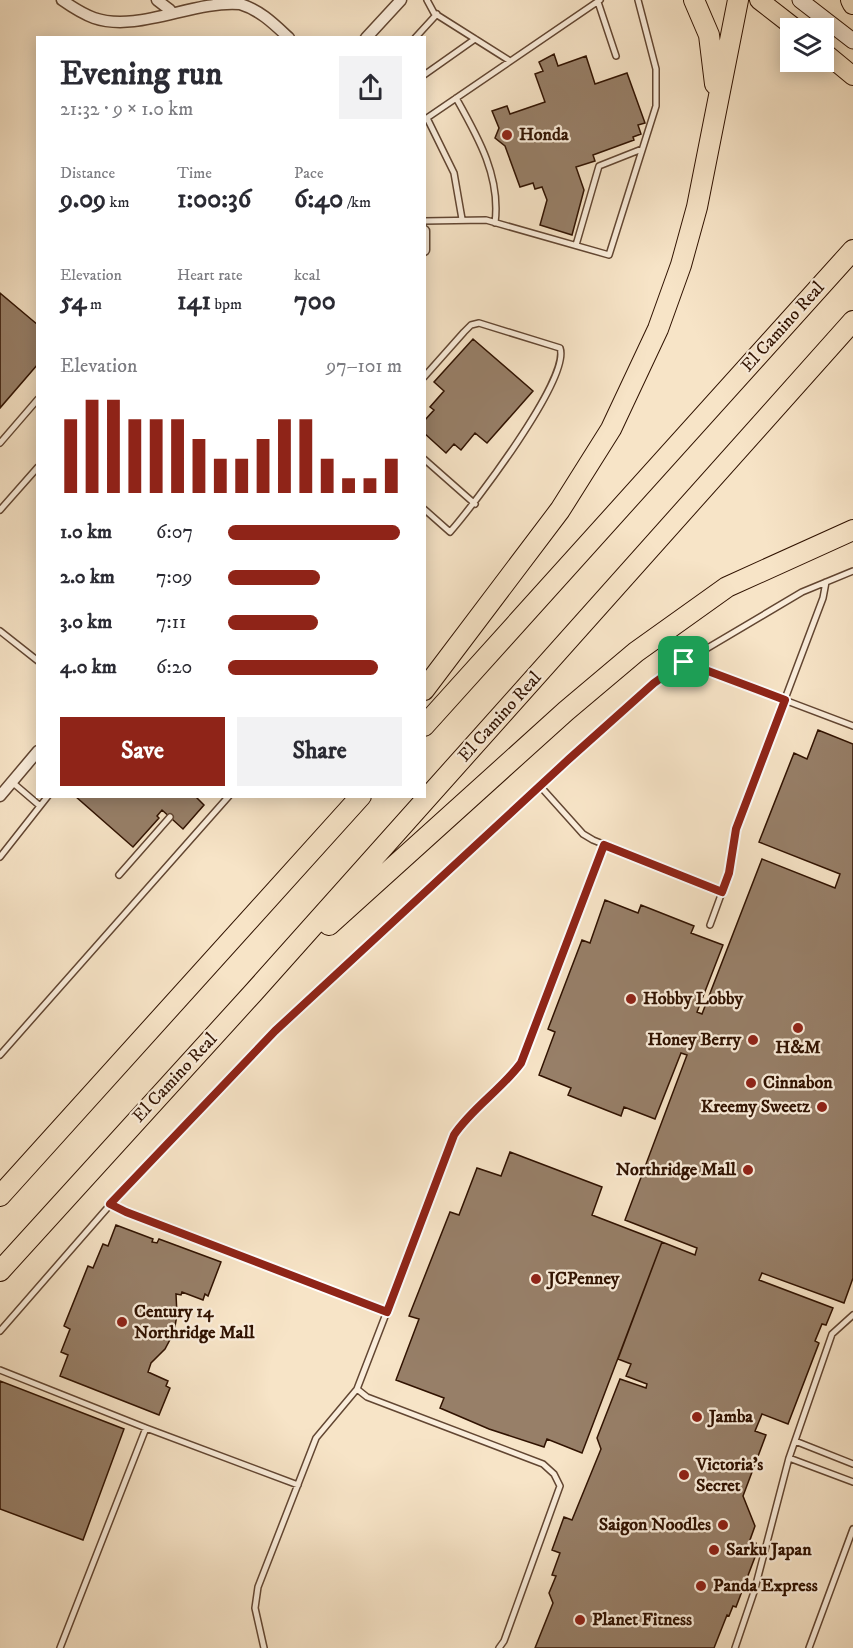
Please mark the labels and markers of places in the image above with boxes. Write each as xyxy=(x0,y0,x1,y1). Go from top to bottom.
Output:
place label: Honda xyxy=(519,124,569,146)
marker: Honda xyxy=(500,128,514,142)
pin xyxy=(658,636,709,687)
place label: Hobby Lobby xyxy=(643,988,743,1010)
marker: Hobby Lobby xyxy=(624,992,638,1006)
marker: H&M xyxy=(791,1021,805,1035)
place label: Honey Berry xyxy=(647,1029,741,1051)
marker: Honey Berry xyxy=(746,1033,760,1047)
place label: H&M xyxy=(775,1037,821,1059)
place label: Cinnabon xyxy=(763,1072,833,1094)
marker: Cinnabon xyxy=(744,1076,758,1090)
place label: Kreemy Sweetz xyxy=(701,1096,810,1118)
marker: Kreemy Sweetz xyxy=(815,1100,829,1114)
place label: Northridge Mall xyxy=(616,1159,737,1181)
marker: Northridge Mall xyxy=(741,1163,755,1177)
place label: JCPenney xyxy=(546,1268,620,1290)
marker: JCPenney xyxy=(529,1272,543,1286)
place label: Century 14 Northridge Mall xyxy=(134,1301,255,1344)
marker: Century 14 Northridge Mall xyxy=(115,1315,129,1329)
place label: Jamba xyxy=(707,1406,753,1428)
marker: Jamba xyxy=(690,1410,704,1424)
place label: Victoria's Secret xyxy=(695,1454,763,1497)
marker: Victoria's Secret xyxy=(677,1468,691,1482)
place label: Saigon Noodles xyxy=(599,1514,711,1536)
marker: Saigon Noodles xyxy=(716,1518,730,1532)
place label: Sarku Japan xyxy=(726,1539,812,1561)
marker: Sarku Japan xyxy=(707,1543,721,1557)
place label: Panda Express xyxy=(713,1575,818,1597)
marker: Panda Express xyxy=(694,1579,708,1593)
place label: Planet Fitness xyxy=(592,1609,692,1631)
marker: Planet Fitness xyxy=(573,1613,587,1627)

